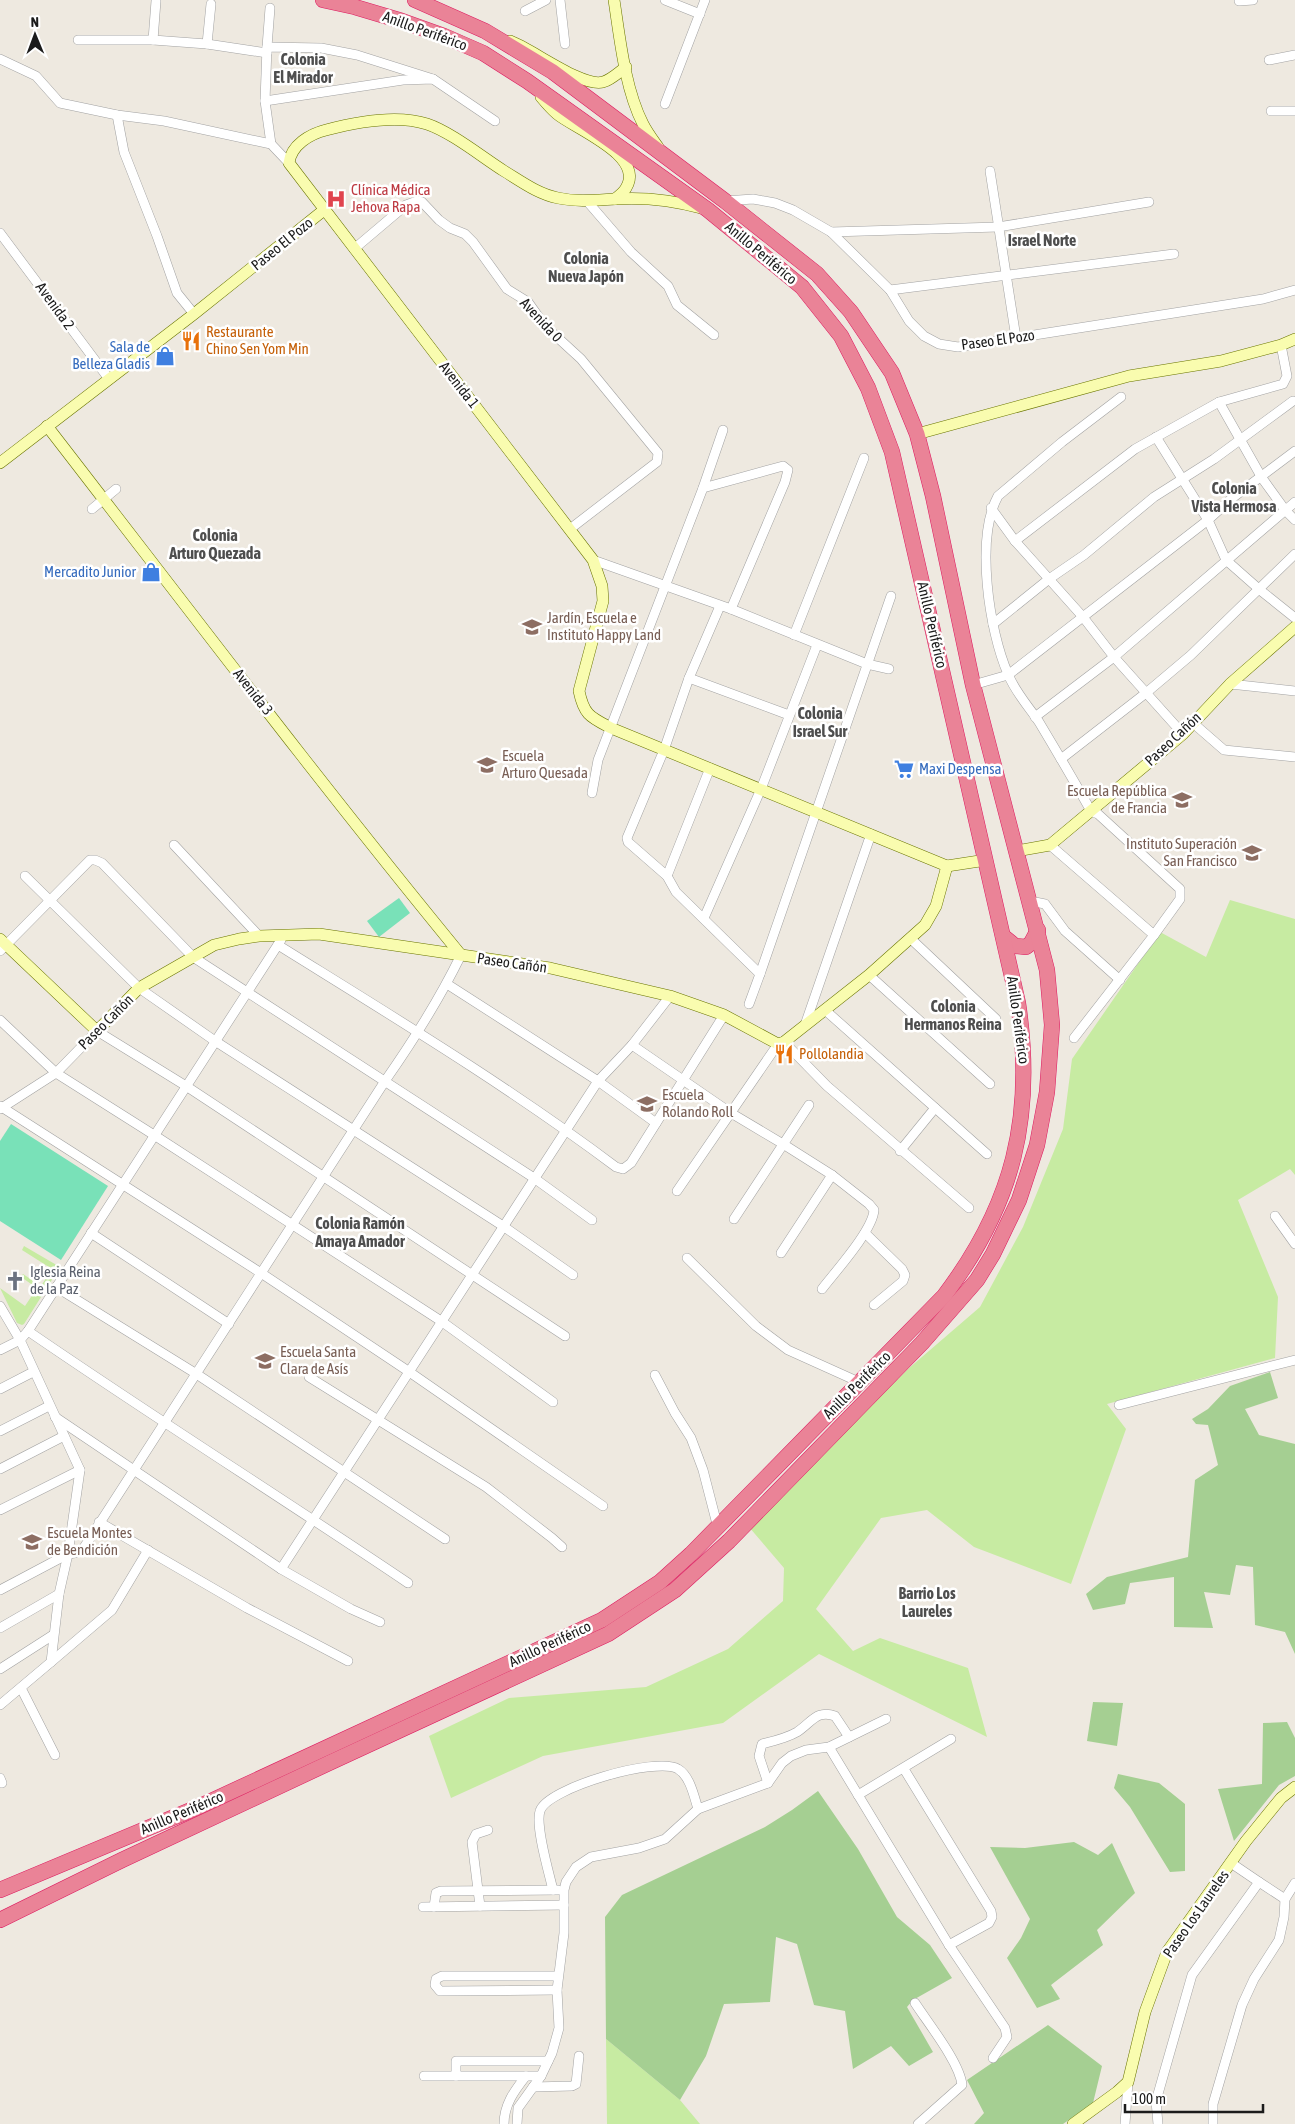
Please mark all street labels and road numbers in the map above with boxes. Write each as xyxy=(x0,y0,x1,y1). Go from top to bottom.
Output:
street label: Anillo Periférico xyxy=(381,7,470,54)
street label: Paseo El Pozo xyxy=(248,214,316,273)
street label: Anillo Periférico xyxy=(722,218,801,288)
street label: Avenida 2 xyxy=(33,279,78,333)
street label: Avenida 0 xyxy=(517,294,566,345)
street label: Paseo El Pozo xyxy=(960,326,1036,353)
street label: Avenida 1 xyxy=(436,358,483,411)
street label: Anillo Periférico xyxy=(914,580,951,670)
street label: Avenida 3 xyxy=(230,665,277,718)
street label: Paseo Cañón xyxy=(1141,708,1204,769)
street label: Paseo Cañón xyxy=(476,949,548,976)
street label: Anillo Periférico xyxy=(1004,975,1033,1065)
street label: Paseo Cañón xyxy=(75,991,137,1053)
street label: Anillo Periférico xyxy=(819,1347,894,1422)
street label: Anillo Periférico xyxy=(506,1617,593,1670)
street label: Anillo Periférico xyxy=(138,1787,226,1838)
street label: Paseo Los Laureles xyxy=(1159,1867,1232,1961)

